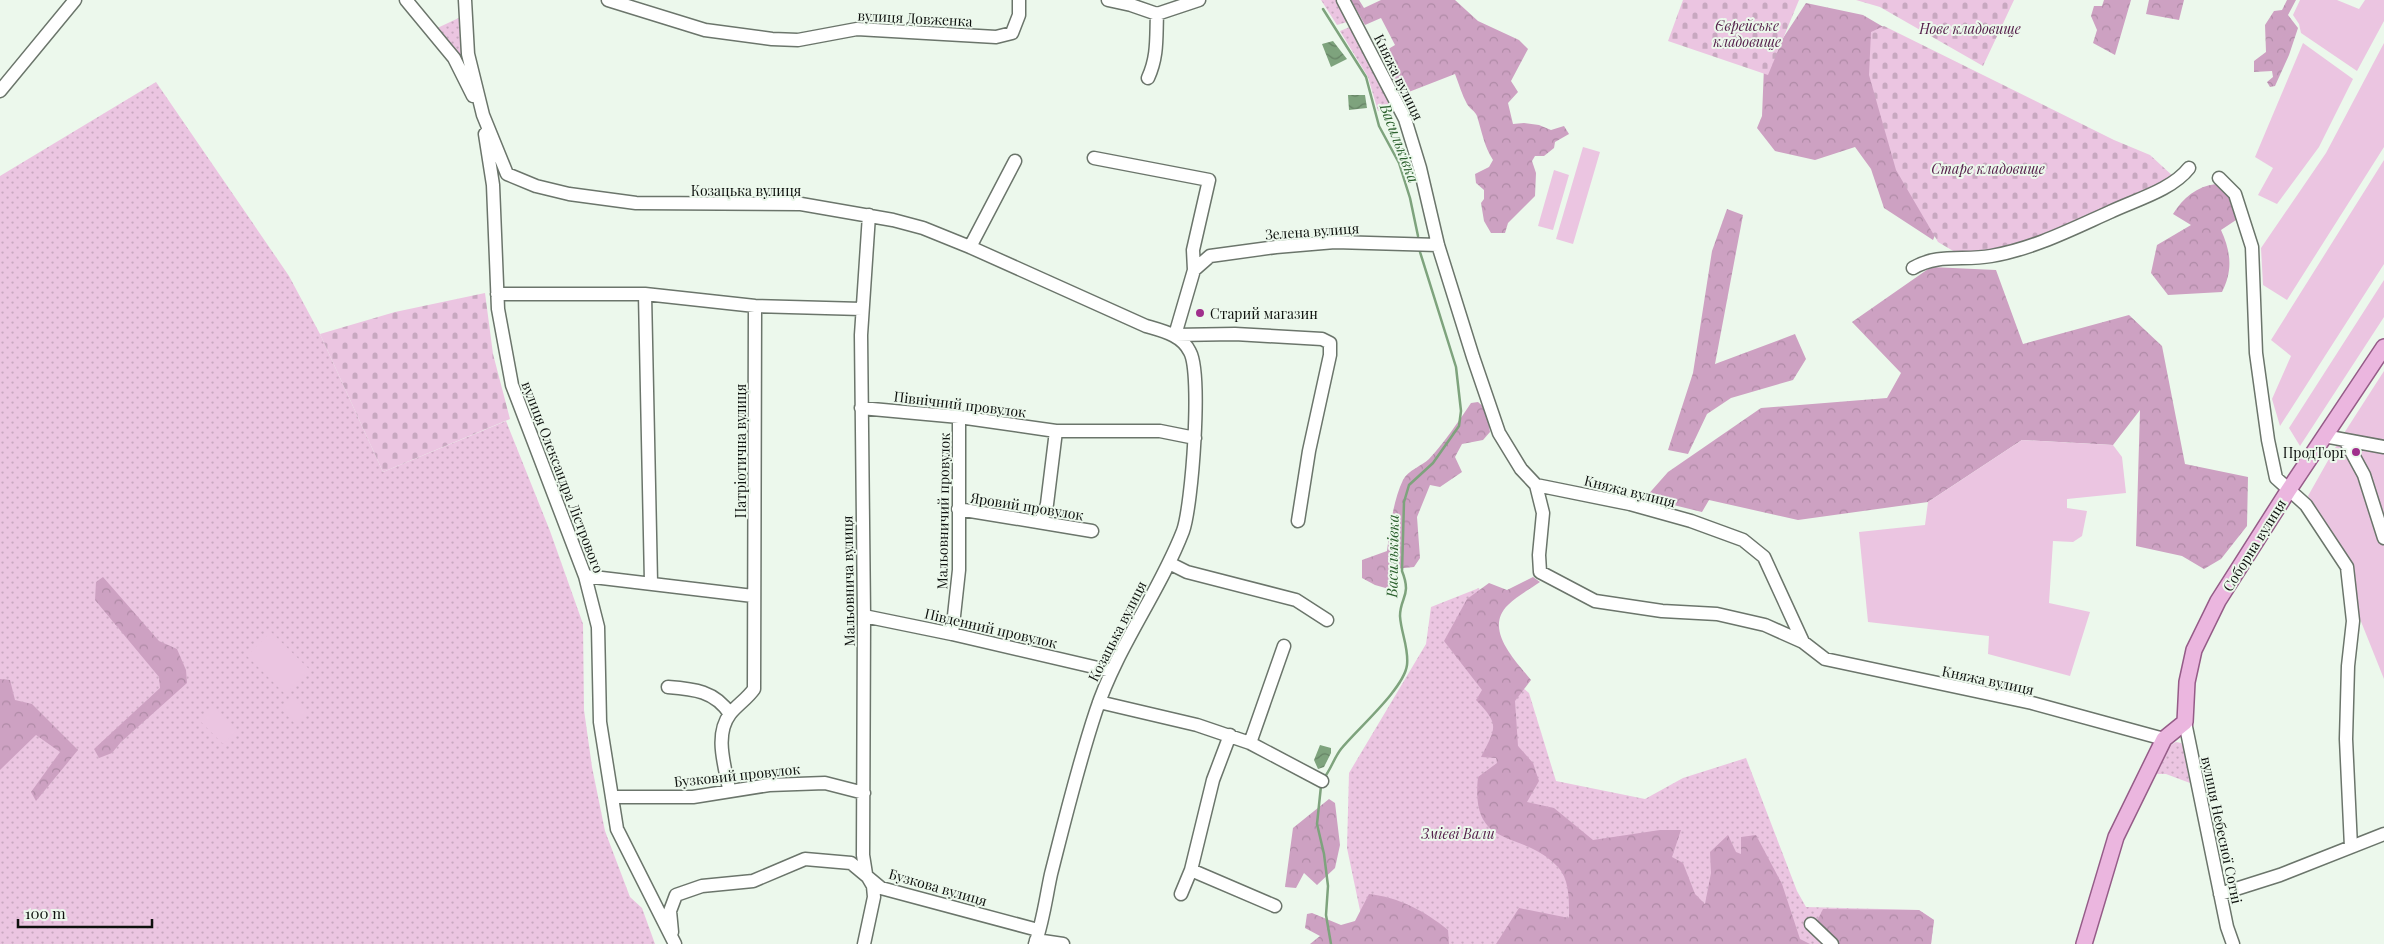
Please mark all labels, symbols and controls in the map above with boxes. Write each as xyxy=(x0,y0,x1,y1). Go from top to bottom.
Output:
street label: вулиця Довженка xyxy=(857,5,973,31)
park label: Єврейське кладовище xyxy=(1713,16,1781,51)
park label: Нове кладовище xyxy=(1918,19,2021,38)
street label: Княжа вулиця xyxy=(1370,31,1428,124)
water label: Васильківка xyxy=(1375,100,1424,186)
park label: Старе кладовище xyxy=(1931,159,2045,178)
street label: Козацька вулиця xyxy=(691,181,802,200)
street label: Зелена вулиця xyxy=(1264,218,1360,244)
place label: Старий магазин xyxy=(1210,304,1318,323)
marker: Старий магазин xyxy=(1194,307,1206,319)
street label: вулиця Олександра Лістрового xyxy=(518,378,609,576)
street label: Патріотична вулиця xyxy=(731,383,750,518)
street label: Північний провулок xyxy=(893,386,1027,422)
street label: Мальовничий провулок xyxy=(932,432,954,590)
place label: ПродТорг xyxy=(2283,443,2346,462)
marker: ПродТорг xyxy=(2350,446,2362,458)
street label: Княжа вулиця xyxy=(1582,470,1678,512)
street label: Яровий провулок xyxy=(968,488,1085,524)
street label: Соборна вулиця xyxy=(2218,495,2290,595)
water label: Васильківка xyxy=(1381,514,1403,599)
street label: Мальовнича вулиця xyxy=(837,515,859,647)
street label: Козацька вулиця xyxy=(1083,577,1151,685)
street label: Південний провулок xyxy=(923,603,1059,653)
street label: Княжа вулиця xyxy=(1940,661,2036,699)
street label: вулиця Небесної Сотні xyxy=(2197,755,2247,905)
street label: Бузковий провулок xyxy=(673,759,801,791)
park label: Змієві Вали xyxy=(1420,824,1495,843)
street label: Бузкова вулиця xyxy=(887,864,990,910)
scale bar xyxy=(18,896,151,928)
text: 100 m xyxy=(25,903,66,923)

